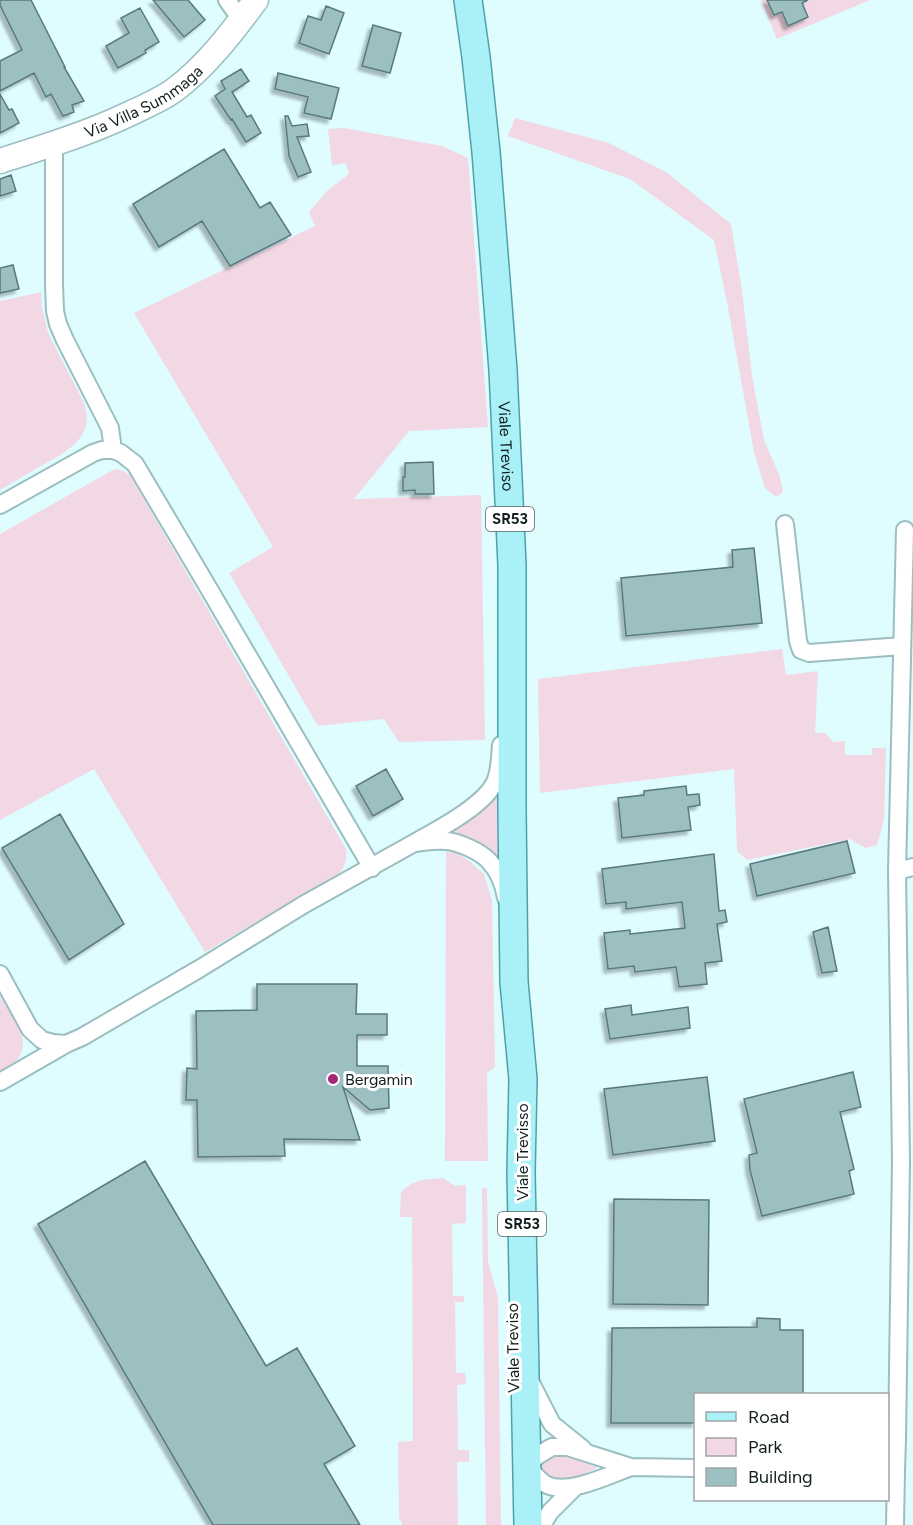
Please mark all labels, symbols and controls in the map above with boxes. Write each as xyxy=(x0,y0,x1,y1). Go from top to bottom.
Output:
street label: Via Villa Summaga xyxy=(82,61,206,141)
street label: Viale Treviso xyxy=(495,401,518,492)
road number: SR53 xyxy=(486,507,534,531)
place label: Bergamin xyxy=(345,1070,413,1089)
marker: Bergamin xyxy=(326,1072,340,1086)
street label: Viale Trevisso xyxy=(513,1103,532,1201)
road number: SR53 xyxy=(498,1212,546,1236)
street label: Viale Treviso xyxy=(503,1303,523,1393)
legend xyxy=(694,1393,889,1501)
text: Road xyxy=(748,1406,789,1428)
text: Park xyxy=(748,1436,783,1458)
text: Building xyxy=(748,1466,813,1488)

